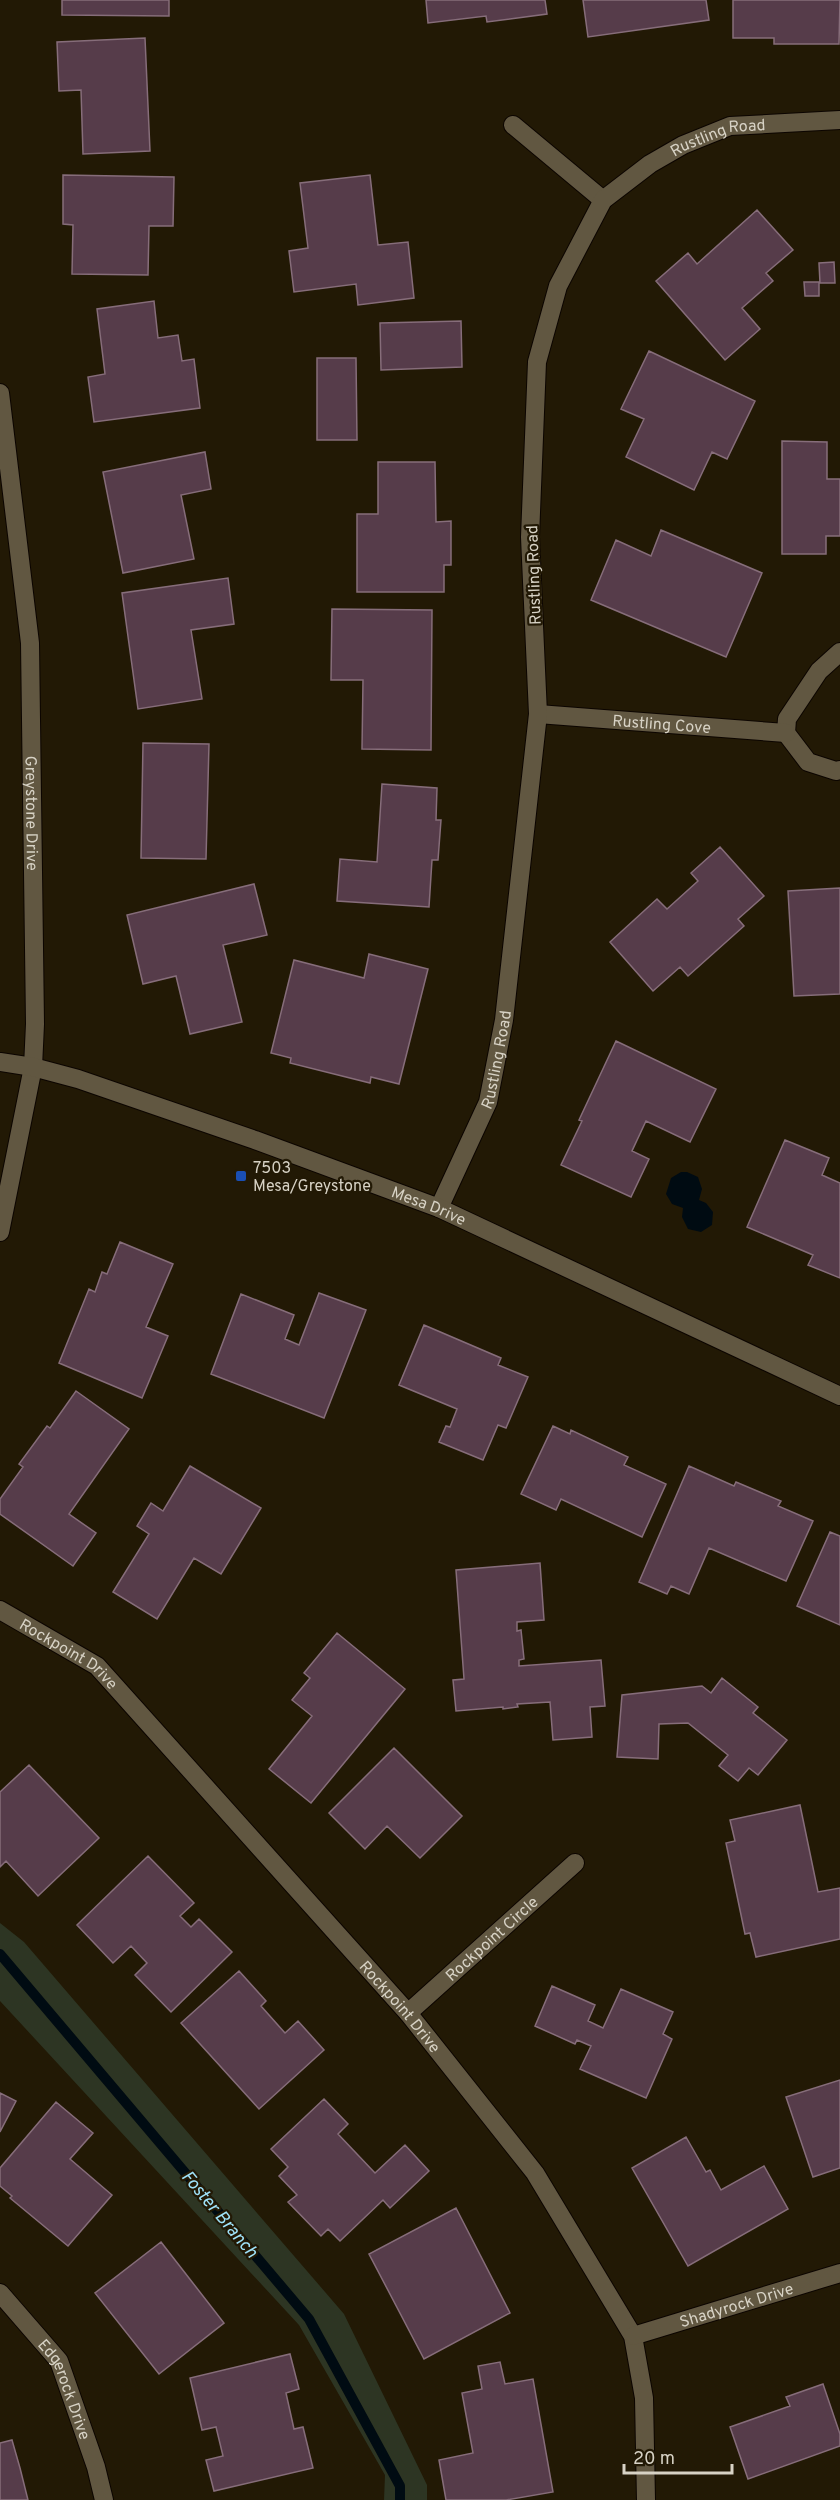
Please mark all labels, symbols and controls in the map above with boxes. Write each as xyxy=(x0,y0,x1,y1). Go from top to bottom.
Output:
street label: Rustling Road xyxy=(667,116,766,162)
street label: Rustling Road xyxy=(523,525,547,625)
street label: Rustling Cove xyxy=(611,712,712,739)
street label: Greystone Drive xyxy=(19,756,41,871)
street label: Rustling Road xyxy=(478,1010,517,1113)
place label: 7503 Mesa/Greystone xyxy=(253,1159,371,1197)
marker: 7503 Mesa/Greystone xyxy=(234,1169,248,1183)
street label: Mesa Drive xyxy=(388,1183,469,1231)
street label: Rockpoint Drive xyxy=(15,1615,121,1694)
street label: Rockpoint Circle xyxy=(442,1893,543,1987)
street label: Rockpoint Drive xyxy=(354,1957,444,2058)
water label: Foster Branch xyxy=(175,2166,262,2264)
street label: Shadyrock Drive xyxy=(677,2280,796,2333)
street label: Edgerock Drive xyxy=(33,2336,94,2443)
scale bar xyxy=(624,2437,732,2475)
text: 20 m xyxy=(633,2448,675,2471)

